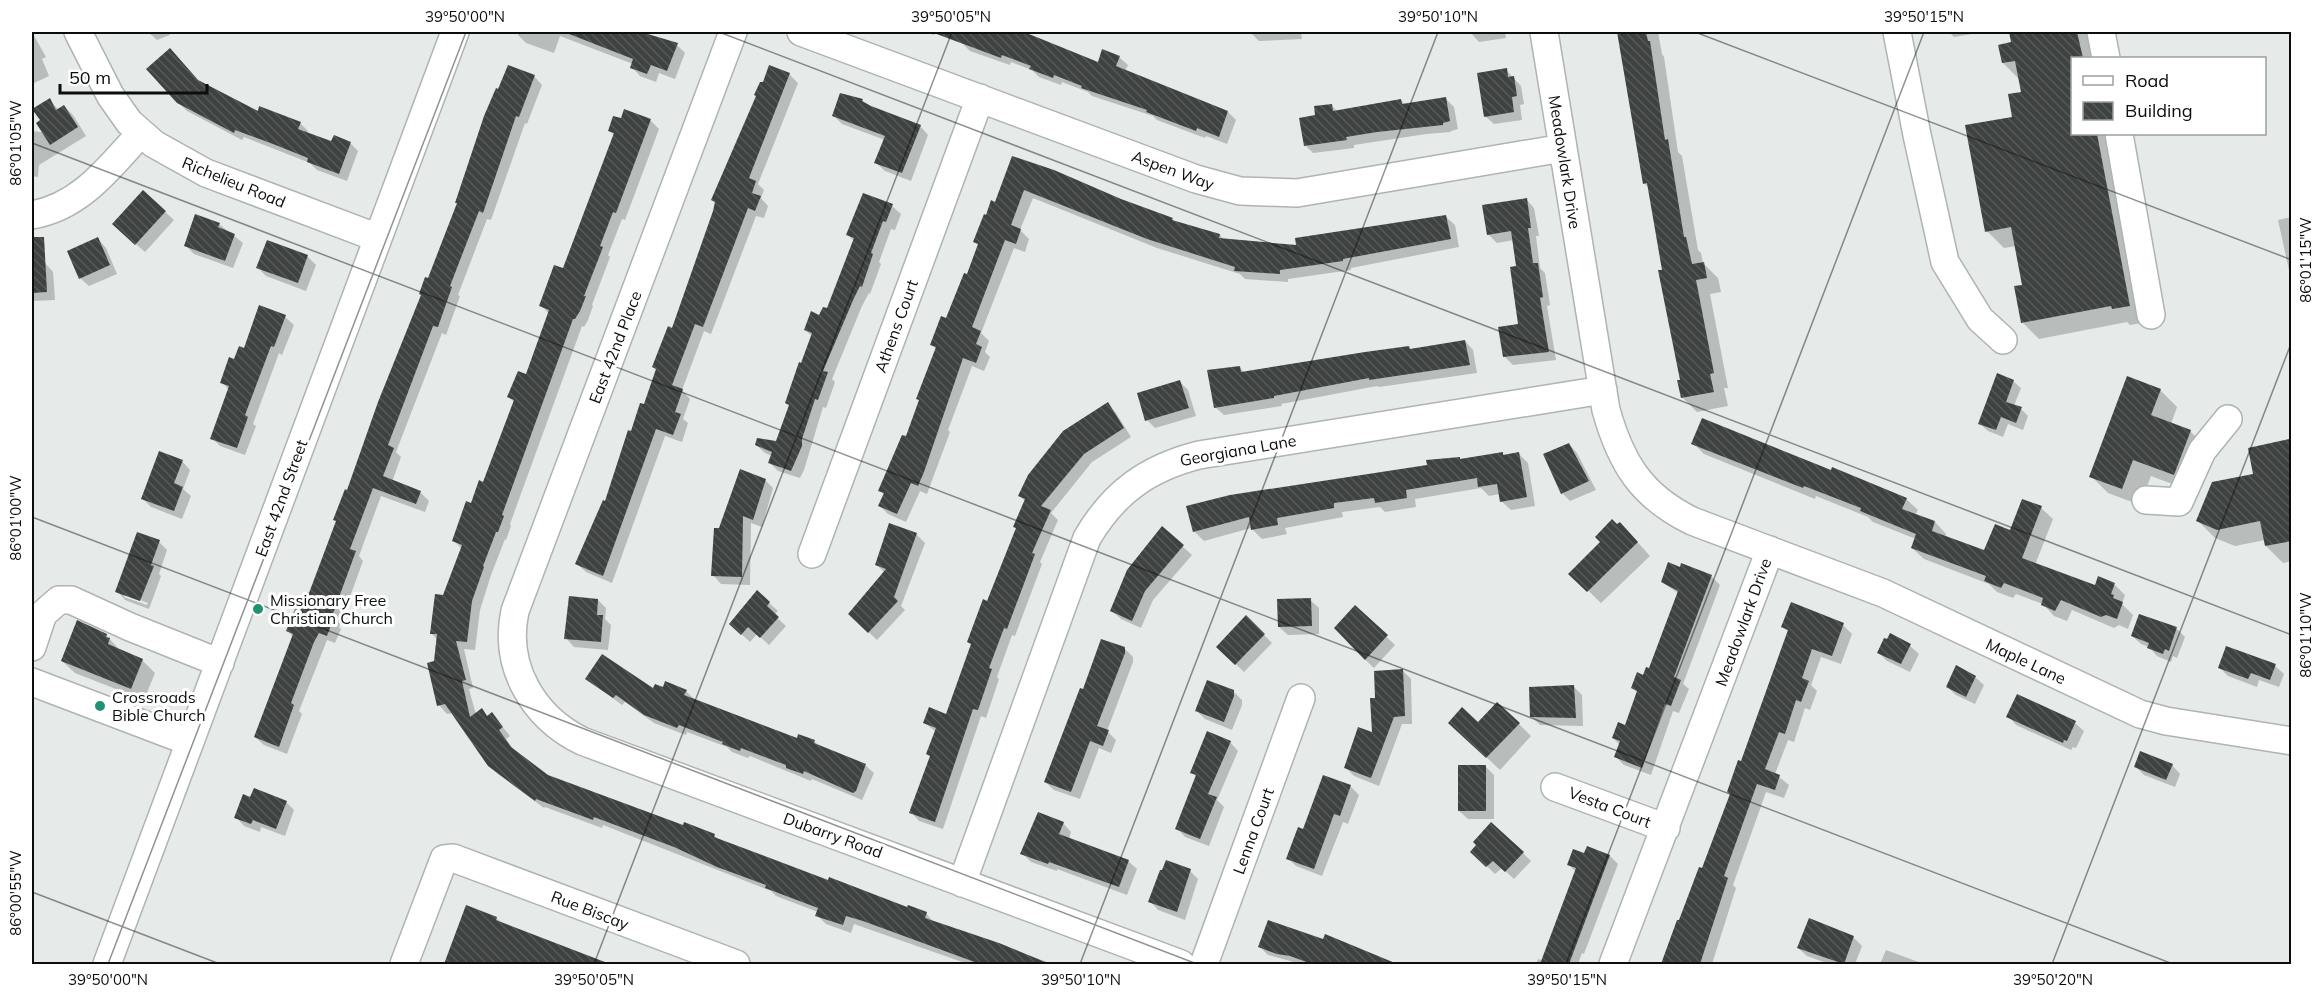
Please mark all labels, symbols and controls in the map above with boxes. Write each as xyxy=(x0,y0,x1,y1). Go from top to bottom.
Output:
text: 39°50'00"N xyxy=(425,7,505,26)
text: 39°50'05"N xyxy=(911,7,991,26)
text: 39°50'10"N xyxy=(1398,7,1478,26)
text: 39°50'15"N xyxy=(1884,7,1964,26)
scale bar xyxy=(60,57,207,95)
legend xyxy=(2071,57,2266,135)
text: 50 m xyxy=(69,66,111,89)
text: Road xyxy=(2125,69,2169,92)
street label: Meadowlark Drive xyxy=(1545,94,1585,230)
text: Building xyxy=(2125,99,2193,122)
text: 86°01'05"W xyxy=(6,100,25,186)
street label: Aspen Way xyxy=(1129,146,1217,194)
street label: Richelieu Road xyxy=(179,152,289,212)
text: 86°01'15"W xyxy=(2296,217,2315,303)
street label: Athens Court xyxy=(870,276,922,375)
street label: East 42nd Place xyxy=(584,288,646,406)
street label: Georgiana Lane xyxy=(1178,430,1298,470)
street label: East 42nd Street xyxy=(251,436,312,559)
text: 86°01'00"W xyxy=(6,475,25,561)
street label: Meadowlark Drive xyxy=(1711,555,1775,689)
place label: Missionary Free Christian Church xyxy=(270,590,393,628)
text: 86°01'10"W xyxy=(2296,592,2315,678)
marker: Missionary Free Christian Church xyxy=(251,602,265,616)
street label: Maple Lane xyxy=(1983,634,2069,688)
place label: Crossroads Bible Church xyxy=(112,687,206,725)
marker: Crossroads Bible Church xyxy=(93,699,107,713)
street label: Vesta Court xyxy=(1566,782,1654,832)
street label: Lenna Court xyxy=(1228,785,1278,877)
street label: Dubarry Road xyxy=(781,808,885,862)
text: 86°00'55"W xyxy=(6,850,25,936)
street label: Rue Biscay xyxy=(548,886,632,934)
text: 39°50'00"N xyxy=(68,970,148,989)
text: 39°50'05"N xyxy=(554,970,634,989)
text: 39°50'10"N xyxy=(1041,970,1121,989)
text: 39°50'15"N xyxy=(1527,970,1607,989)
text: 39°50'20"N xyxy=(2013,970,2093,989)

